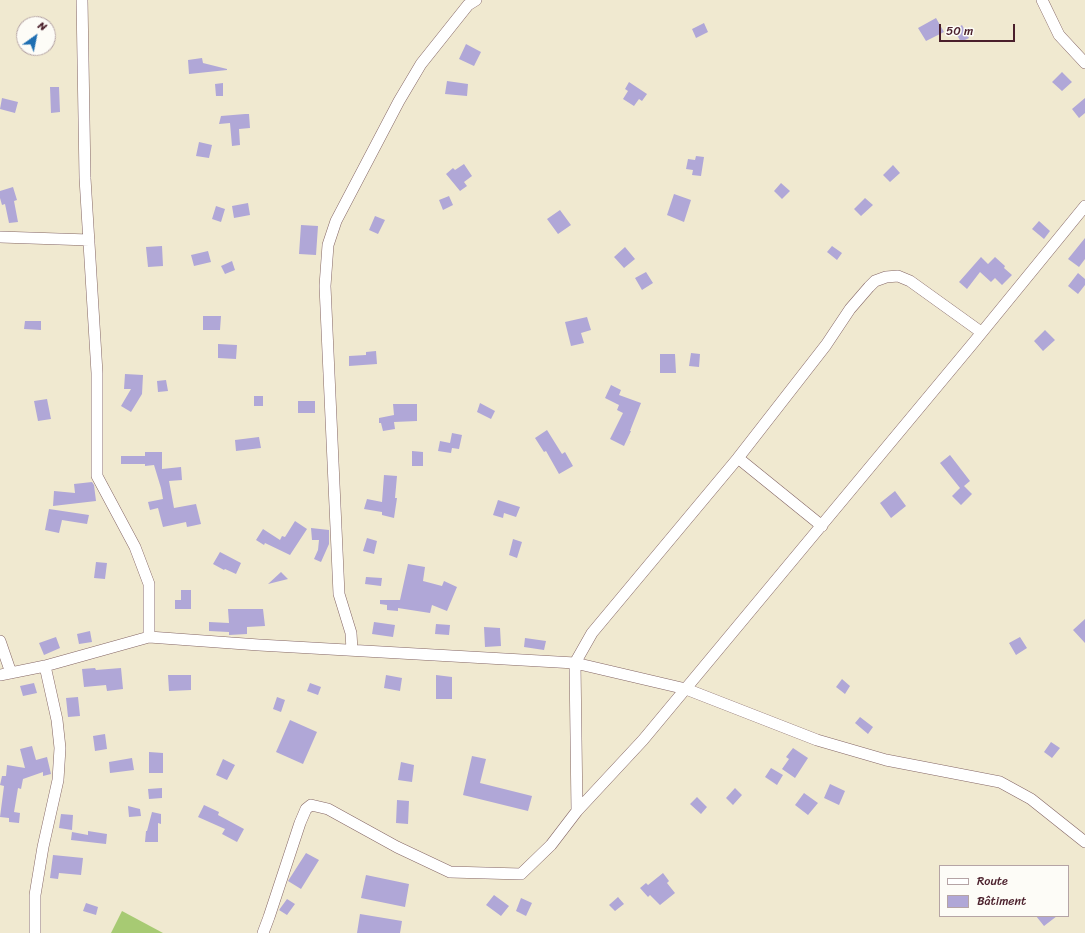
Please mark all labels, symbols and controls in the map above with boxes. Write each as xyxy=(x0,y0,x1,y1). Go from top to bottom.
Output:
north arrow xyxy=(16,16,56,56)
text: N xyxy=(34,16,51,36)
scale bar xyxy=(941,16,1017,42)
text: 50 m xyxy=(946,20,973,42)
legend xyxy=(939,865,1069,917)
text: Route xyxy=(977,870,1008,892)
text: Bâtiment xyxy=(977,890,1026,912)

